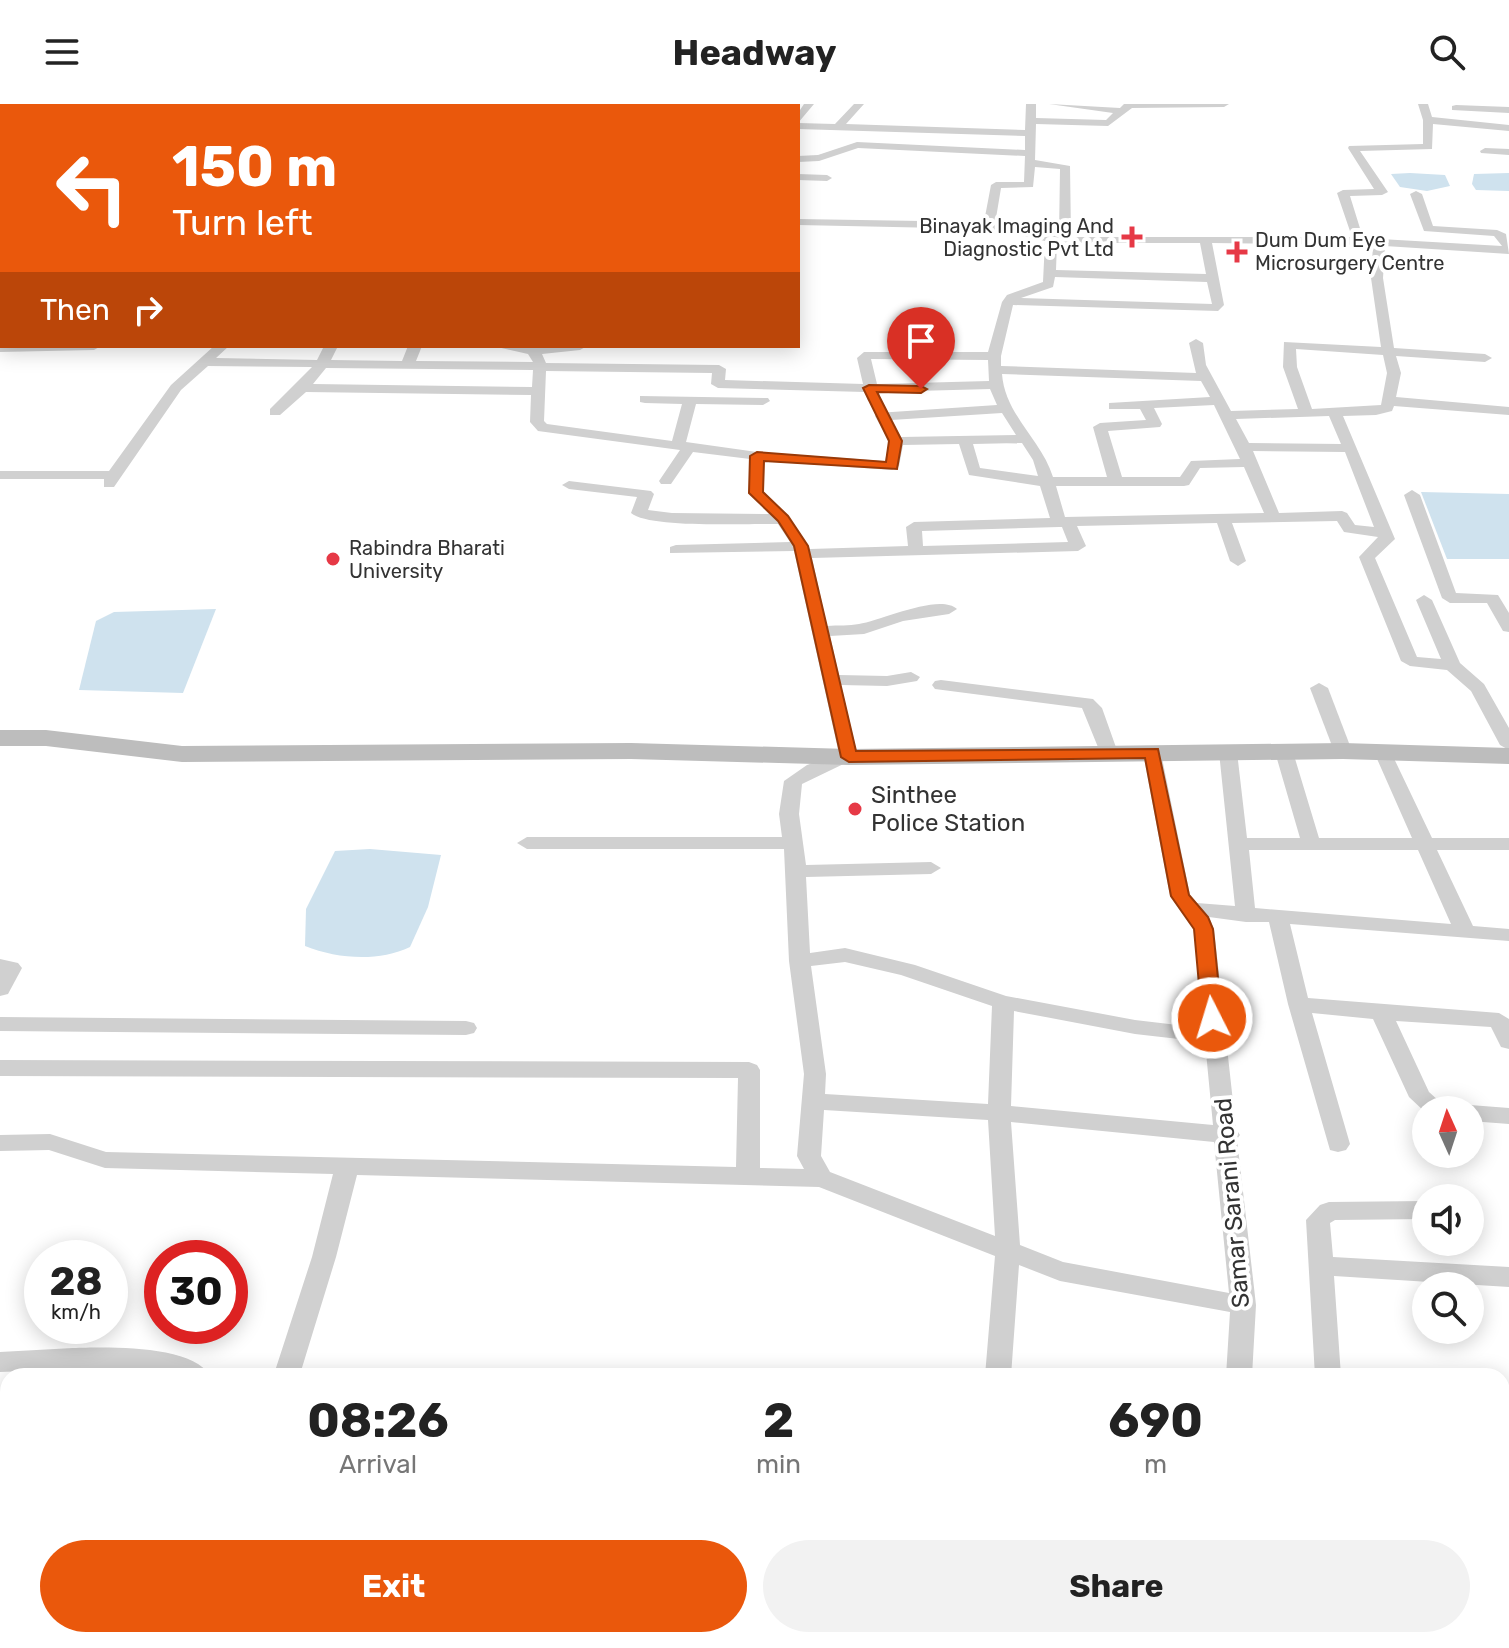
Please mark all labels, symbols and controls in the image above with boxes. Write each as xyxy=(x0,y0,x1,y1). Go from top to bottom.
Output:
icon: menu xyxy=(40,30,84,74)
icon: search xyxy=(1425,30,1469,74)
text: Headway xyxy=(673,31,836,74)
text: 150 m xyxy=(172,134,337,200)
icon: left xyxy=(40,136,144,240)
text: Turn left xyxy=(172,201,313,244)
place label: Binayak Imaging And Diagnostic Pvt Ltd xyxy=(919,214,1114,261)
marker: Binayak Imaging And Diagnostic Pvt Ltd xyxy=(1121,226,1143,248)
place label: Dum Dum Eye Microsurgery Centre xyxy=(1255,228,1444,275)
marker: Dum Dum Eye Microsurgery Centre xyxy=(1226,241,1248,263)
icon: right xyxy=(126,288,170,332)
text: Then xyxy=(40,292,110,328)
pin xyxy=(887,307,955,389)
icon: arrive xyxy=(899,319,943,363)
place label: Rabindra Bharati University xyxy=(349,536,505,583)
marker: Rabindra Bharati University xyxy=(324,550,342,568)
place label: Sinthee Police Station xyxy=(871,781,1025,837)
marker: Sinthee Police Station xyxy=(846,800,864,818)
position arrow xyxy=(1170,976,1254,1060)
north arrow xyxy=(1412,1096,1484,1168)
map controls xyxy=(1412,1096,1484,1344)
street label: Samar Sarani Road xyxy=(1209,1097,1255,1309)
button: sound xyxy=(1412,1184,1484,1256)
speed limit sign: 30 xyxy=(144,1240,248,1344)
text: 28 xyxy=(49,1258,103,1305)
button: search xyxy=(1412,1272,1484,1344)
text: km/h xyxy=(51,1300,101,1324)
text: 08:26 xyxy=(307,1392,449,1449)
text: 2 xyxy=(763,1392,794,1449)
text: 690 xyxy=(1108,1392,1203,1449)
text: Arrival xyxy=(339,1449,417,1480)
text: min xyxy=(756,1449,801,1480)
text: m xyxy=(1144,1449,1167,1480)
button: Exit xyxy=(40,1540,747,1632)
button: Share xyxy=(763,1540,1470,1632)

